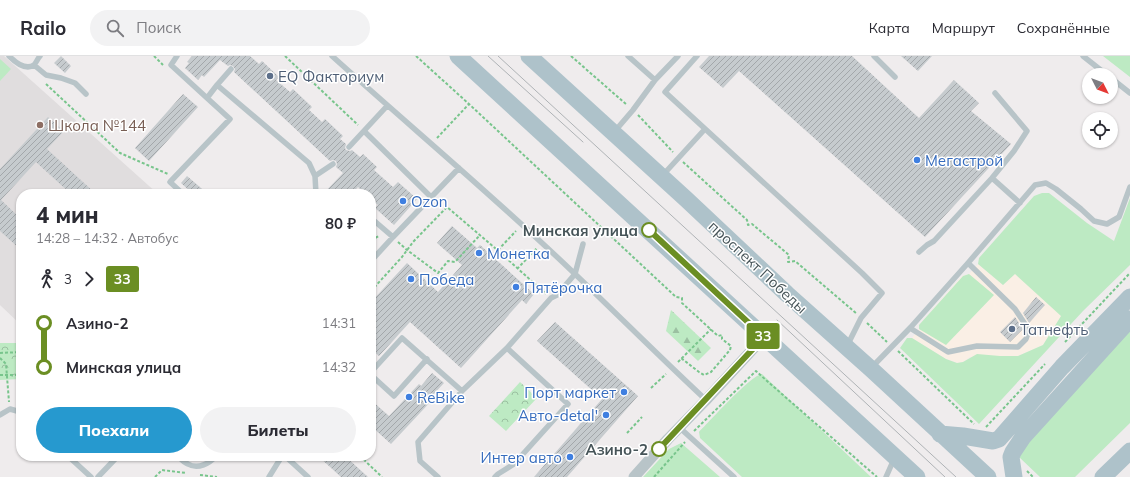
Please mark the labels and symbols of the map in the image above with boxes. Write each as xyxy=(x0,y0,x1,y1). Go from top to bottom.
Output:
place label: EQ Факториум xyxy=(278,67,384,86)
north arrow xyxy=(1082,68,1118,104)
marker: EQ Факториум xyxy=(265,71,275,81)
place label: Школа №144 xyxy=(48,116,146,135)
marker: Школа №144 xyxy=(35,120,45,130)
place label: Мегастрой xyxy=(925,151,1003,170)
marker: Мегастрой xyxy=(912,155,922,165)
place label: Ozon xyxy=(411,192,448,211)
marker: Ozon xyxy=(398,196,408,206)
street label: проспект Победы xyxy=(705,216,811,318)
place label: Минская улица xyxy=(523,221,638,240)
marker: Минская улица xyxy=(641,222,657,238)
place label: Монетка xyxy=(487,244,550,263)
marker: Монетка xyxy=(474,248,484,258)
place label: Победа xyxy=(419,270,475,289)
marker: Победа xyxy=(406,274,416,284)
place label: Пятёрочка xyxy=(524,278,602,297)
marker: Пятёрочка xyxy=(511,282,521,292)
place label: Татнефть xyxy=(1020,320,1088,339)
line badge: 33 xyxy=(745,323,781,349)
marker: Татнефть xyxy=(1007,324,1017,334)
place label: Порт маркет xyxy=(524,383,616,402)
marker: Порт маркет xyxy=(619,387,629,397)
place label: ReBike xyxy=(417,388,465,407)
marker: ReBike xyxy=(404,392,414,402)
place label: Авто-detal' xyxy=(518,406,598,425)
marker: Авто-detal' xyxy=(601,410,611,420)
place label: Азино-2 xyxy=(585,440,648,459)
marker: Азино-2 xyxy=(651,441,667,457)
place label: Интер авто xyxy=(480,448,562,467)
marker: Интер авто xyxy=(565,452,575,462)

